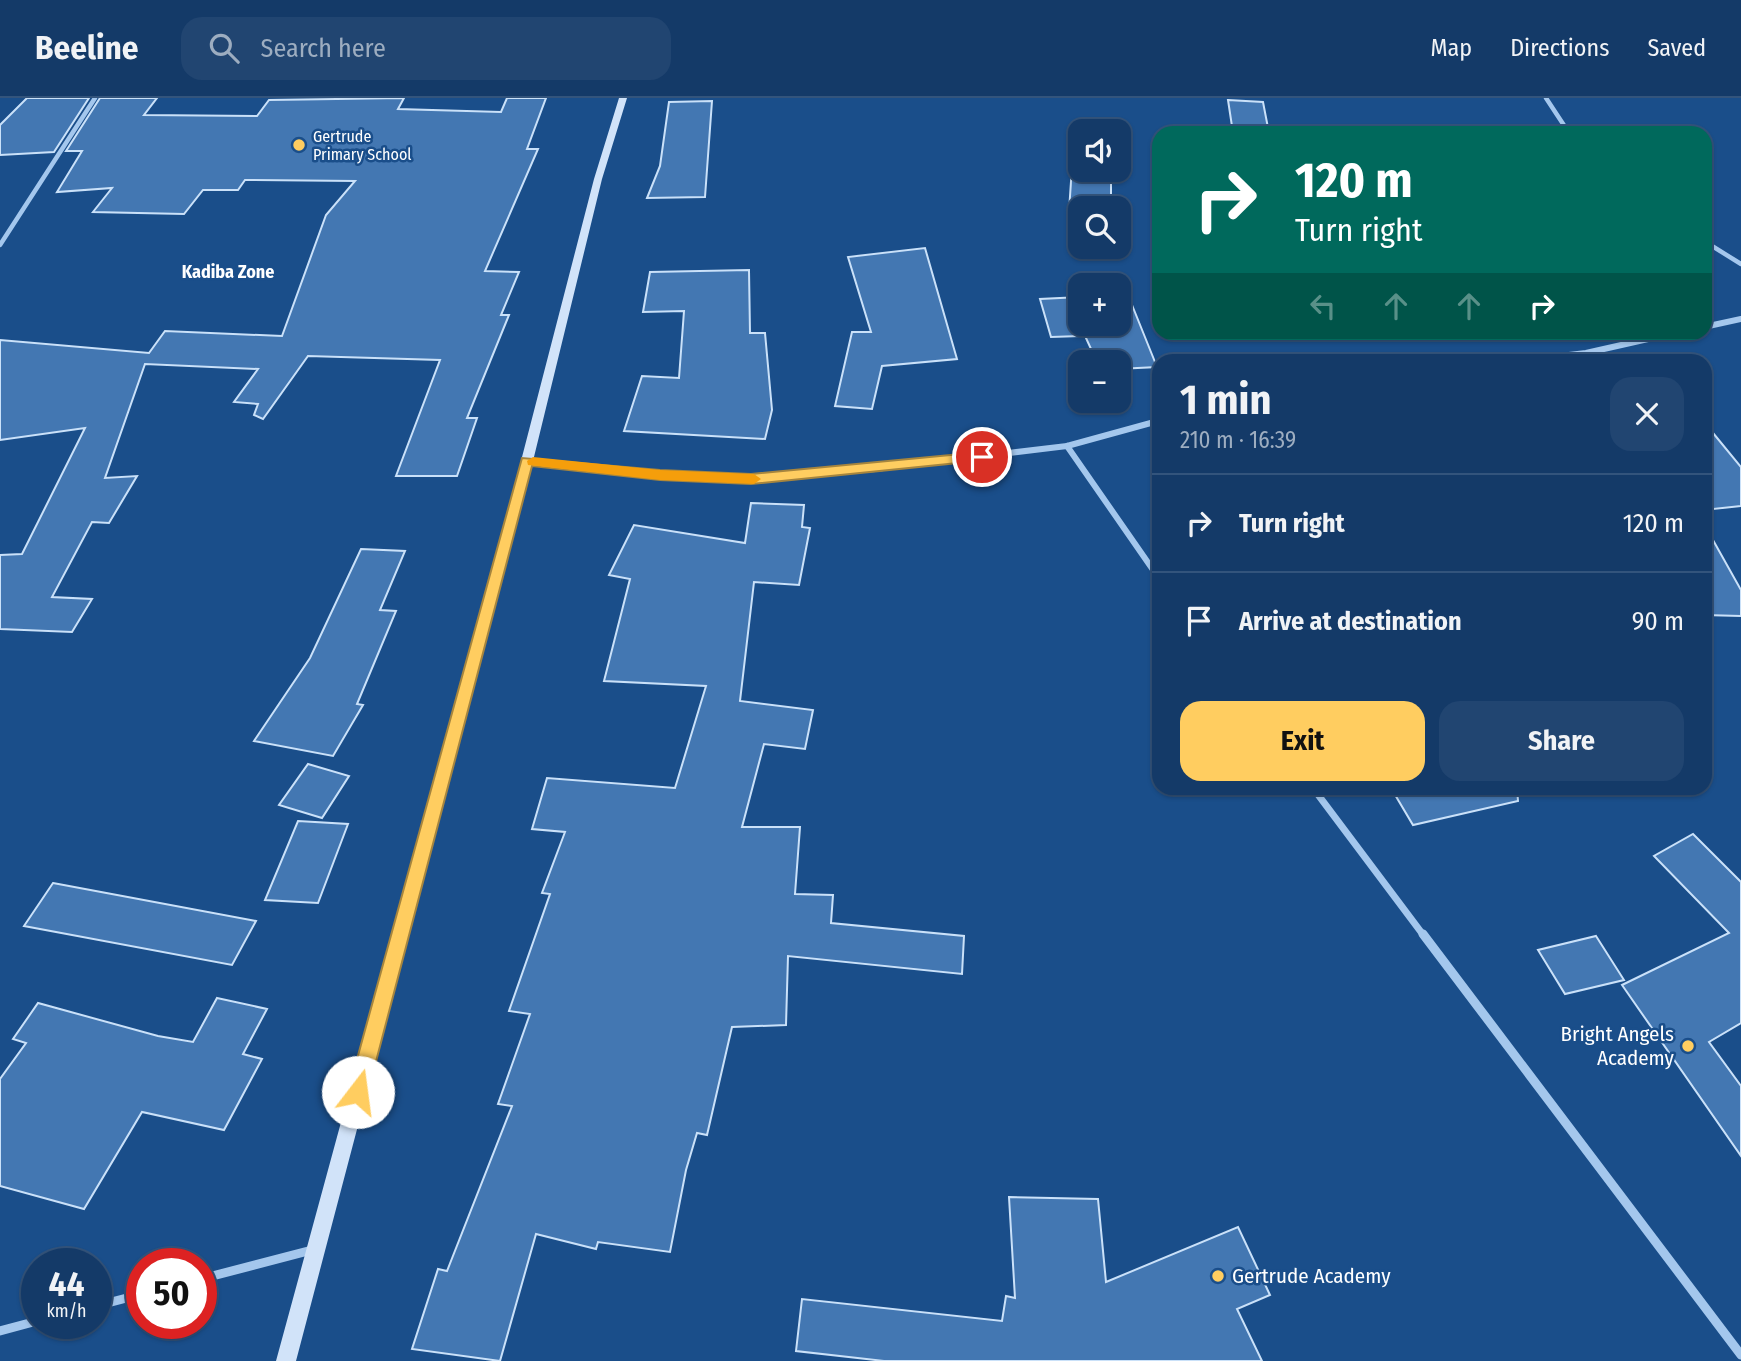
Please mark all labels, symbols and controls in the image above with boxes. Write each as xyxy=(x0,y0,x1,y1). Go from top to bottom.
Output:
search box xyxy=(181,17,671,80)
text: Beeline xyxy=(35,28,139,68)
icon: search xyxy=(205,29,243,67)
text: Search here xyxy=(261,33,386,64)
text: Map xyxy=(1431,34,1472,62)
text: Directions xyxy=(1510,34,1609,62)
text: Saved xyxy=(1647,34,1706,62)
map controls xyxy=(1068,119,1131,413)
button: sound xyxy=(1068,119,1131,182)
place label: Gertrude Primary School xyxy=(313,127,412,164)
marker: Gertrude Primary School xyxy=(291,137,307,153)
text: 120 m xyxy=(1295,151,1413,210)
icon: right xyxy=(1180,154,1271,245)
button: search xyxy=(1068,196,1131,259)
text: Turn right xyxy=(1295,211,1422,249)
district label: Kadiba Zone xyxy=(182,261,274,283)
button: + xyxy=(1068,273,1131,336)
icon: left xyxy=(1304,287,1342,325)
icon: ahead xyxy=(1377,287,1415,325)
icon: ahead xyxy=(1450,287,1488,325)
icon: right xyxy=(1523,287,1561,325)
button: − xyxy=(1068,350,1131,413)
text: 1 min xyxy=(1180,375,1271,425)
button: close xyxy=(1610,377,1684,451)
text: 210 m · 16:39 xyxy=(1180,426,1296,454)
pin xyxy=(952,427,1012,487)
icon: arrive xyxy=(963,438,1001,476)
icon: right xyxy=(1180,504,1218,542)
text: Turn right xyxy=(1239,508,1345,539)
text: 120 m xyxy=(1623,508,1684,539)
icon: arrive xyxy=(1180,602,1218,640)
text: Arrive at destination xyxy=(1239,606,1462,637)
text: 90 m xyxy=(1632,606,1684,637)
button: Exit xyxy=(1180,701,1425,781)
button: Share xyxy=(1439,701,1684,781)
place label: Bright Angels Academy xyxy=(1561,1021,1675,1071)
marker: Bright Angels Academy xyxy=(1680,1038,1696,1054)
position arrow xyxy=(321,1055,395,1129)
speed limit sign: 50 xyxy=(126,1248,217,1339)
text: 44 xyxy=(49,1263,84,1305)
place label: Gertrude Academy xyxy=(1232,1263,1391,1289)
marker: Gertrude Academy xyxy=(1210,1268,1226,1284)
text: km/h xyxy=(46,1300,87,1322)

